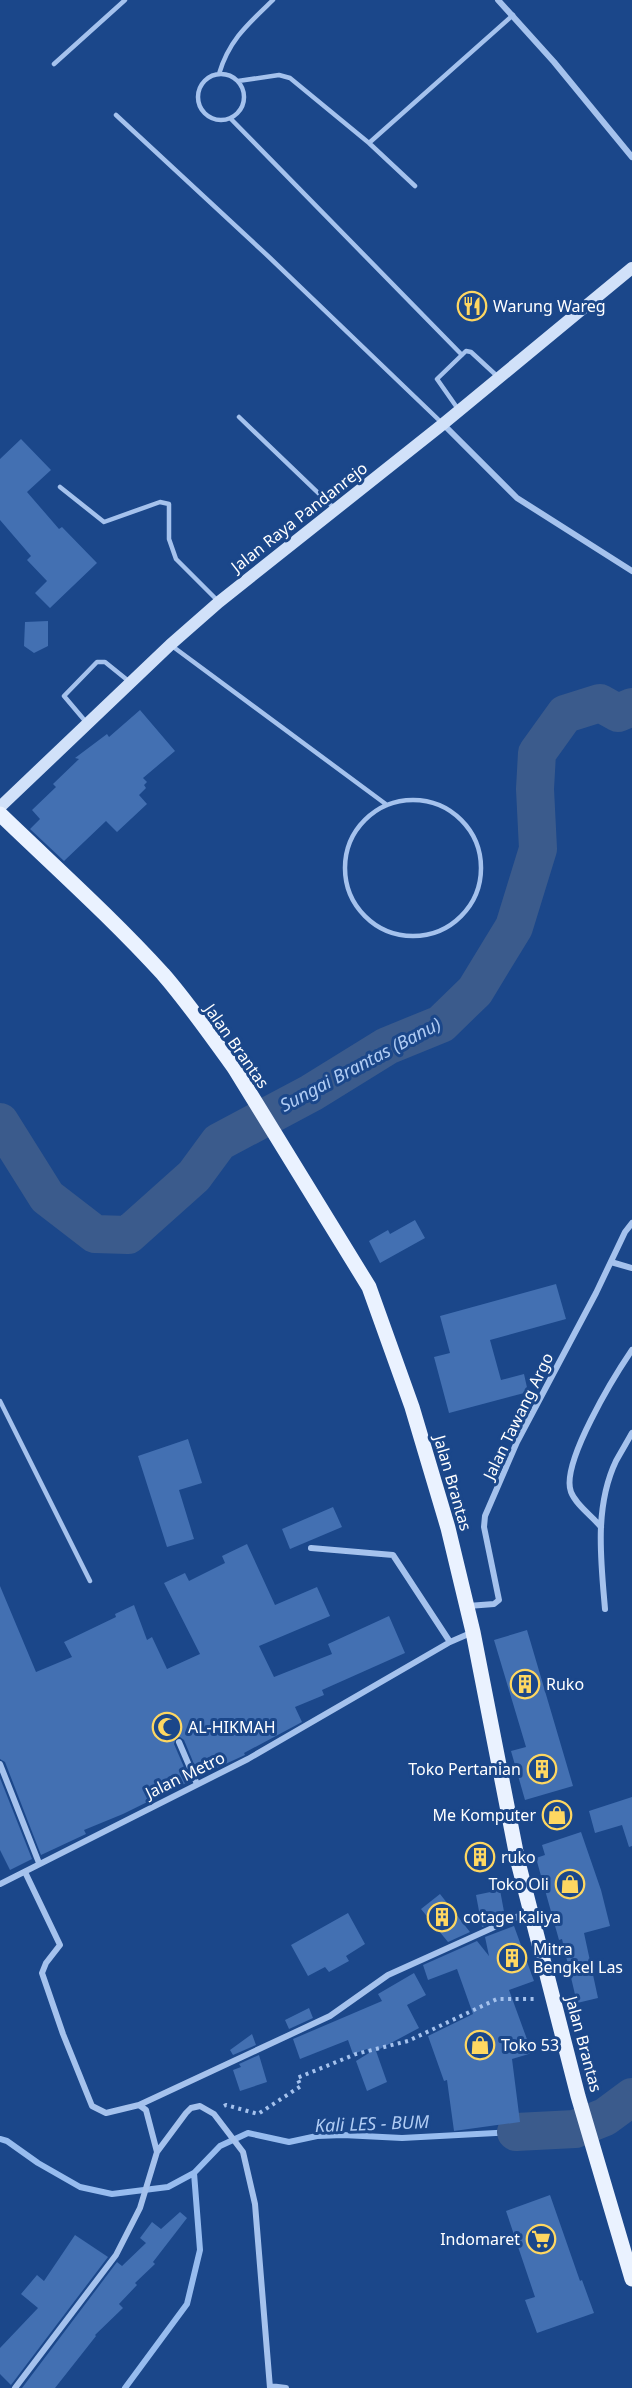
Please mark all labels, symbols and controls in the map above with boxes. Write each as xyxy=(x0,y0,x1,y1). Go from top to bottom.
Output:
restaurant icon: Warung Wareg xyxy=(456,290,488,322)
place label: Warung Wareg xyxy=(493,295,606,317)
street label: Jalan Raya Pandanrejo xyxy=(225,457,372,578)
street label: Jalan Brantas xyxy=(199,998,274,1093)
water label: Sungai Brantas (Banu) xyxy=(275,1011,445,1117)
street label: Jalan Tawang Argo xyxy=(477,1349,558,1485)
street label: Jalan Brantas xyxy=(428,1431,477,1533)
building icon: Ruko xyxy=(509,1668,541,1700)
place label: Ruko xyxy=(546,1673,584,1695)
mosque icon: AL-HIKMAH xyxy=(151,1711,183,1743)
place label: AL-HIKMAH xyxy=(188,1716,276,1738)
street label: Jalan Metro xyxy=(140,1746,228,1805)
building icon: Toko Pertanian xyxy=(526,1753,558,1785)
place label: Toko Pertanian xyxy=(408,1758,521,1780)
shop icon: Me Komputer xyxy=(541,1799,573,1831)
place label: Me Komputer xyxy=(433,1804,536,1826)
building icon: ruko xyxy=(464,1841,496,1873)
place label: ruko xyxy=(501,1846,536,1868)
shop icon: Toko Oli xyxy=(554,1868,586,1900)
place label: Toko Oli xyxy=(488,1873,549,1895)
building icon: cotage kaliya xyxy=(426,1901,458,1933)
place label: cotage kaliya xyxy=(463,1906,561,1928)
place label: Mitra Bengkel Las xyxy=(533,1938,623,1978)
building icon: Mitra Bengkel Las xyxy=(496,1942,528,1974)
street label: Jalan Brantas xyxy=(560,1992,607,2094)
shop icon: Toko 53 xyxy=(464,2029,496,2061)
place label: Toko 53 xyxy=(501,2034,559,2056)
water label: Kali LES - BUM xyxy=(314,2109,430,2137)
supermarket icon: Indomaret xyxy=(525,2223,557,2255)
place label: Indomaret xyxy=(440,2228,520,2250)

